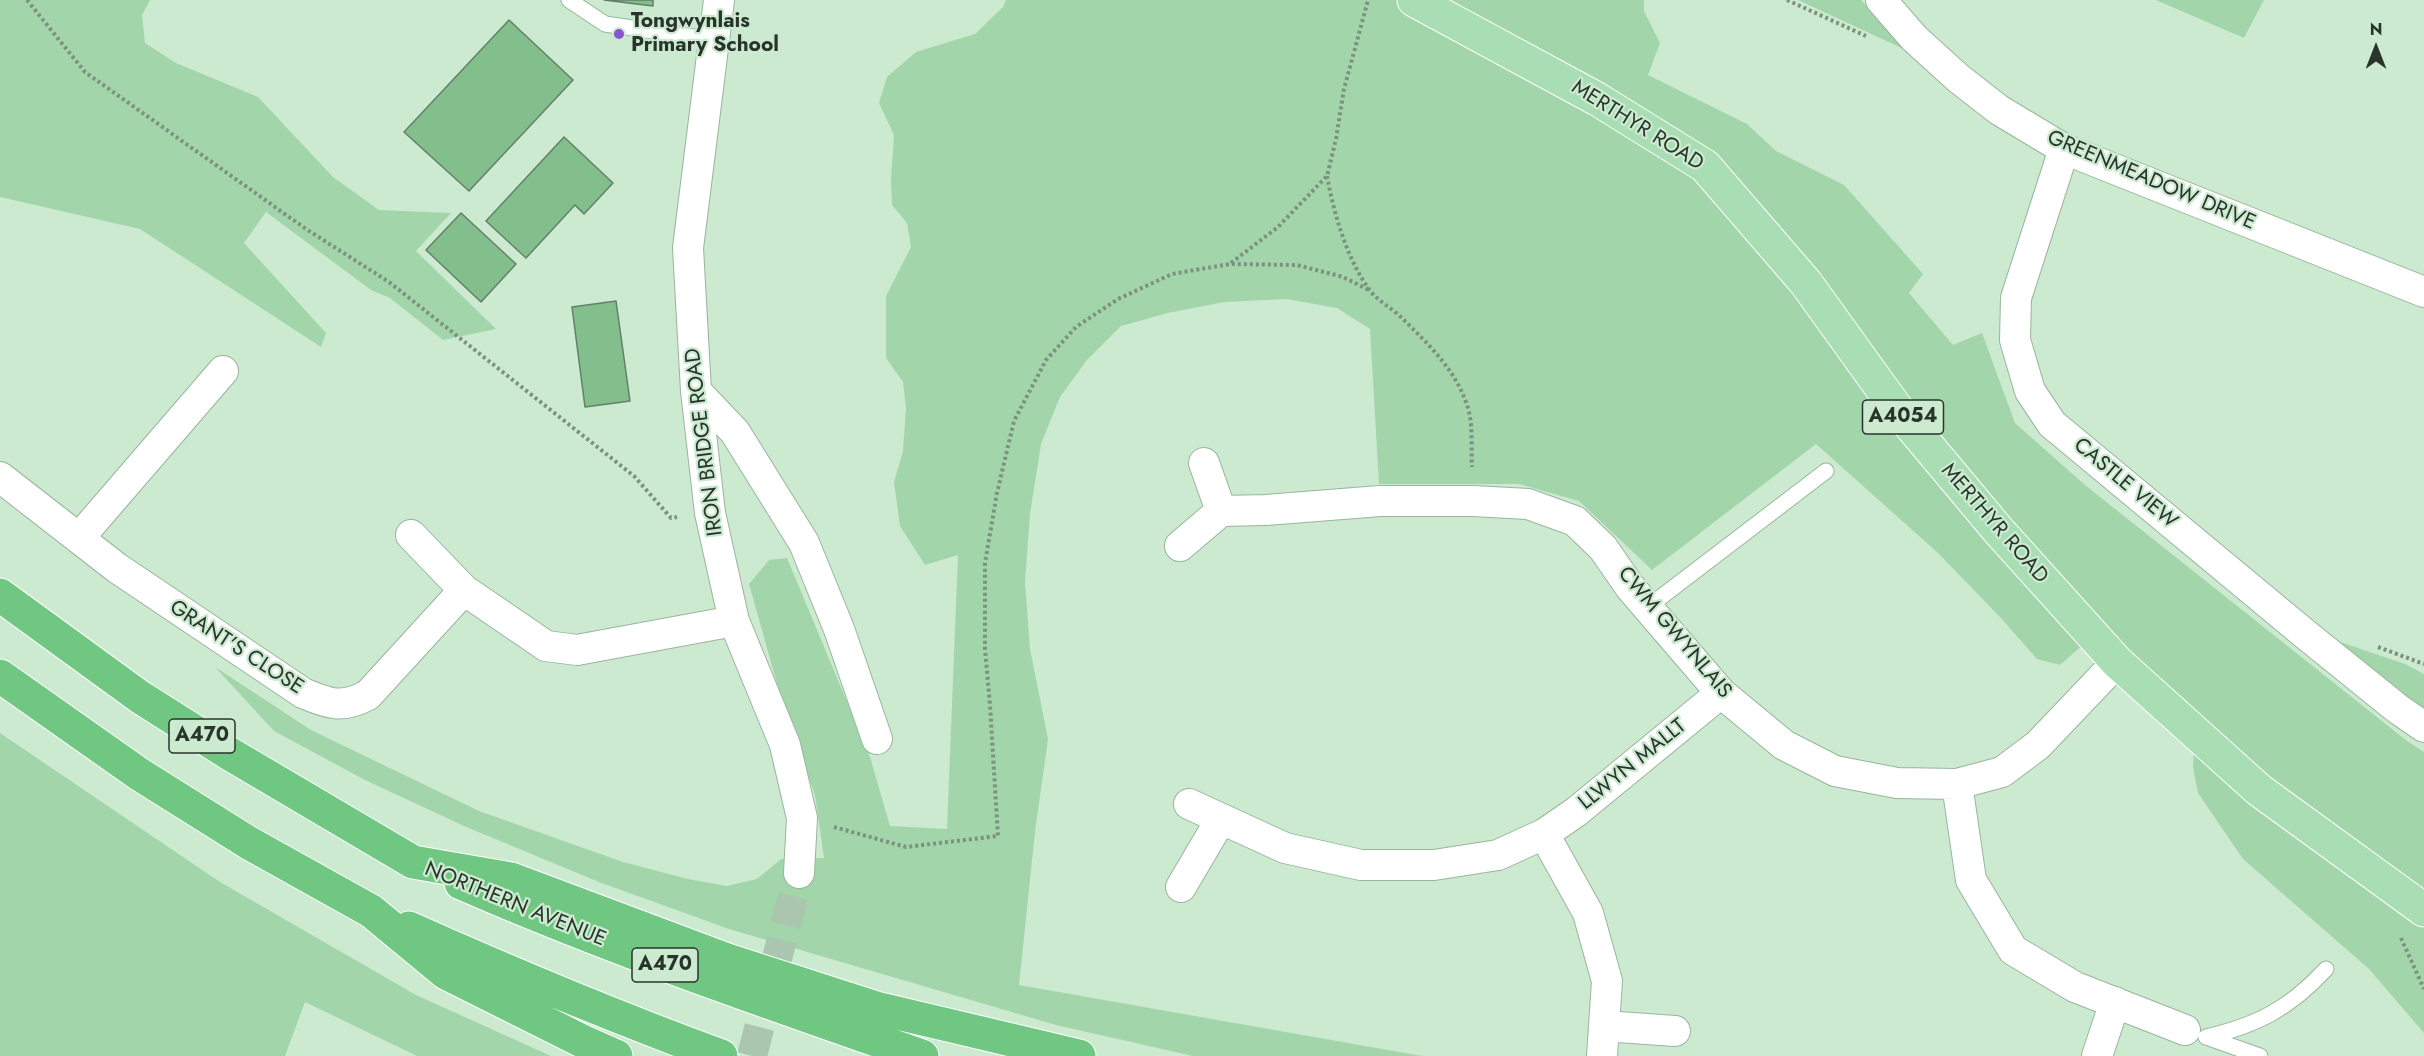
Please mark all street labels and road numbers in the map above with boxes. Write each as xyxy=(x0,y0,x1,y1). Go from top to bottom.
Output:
street label: MERTHYR ROAD xyxy=(1566,75,1708,177)
street label: GREENMEADOW DRIVE xyxy=(2043,126,2259,236)
street label: IRON BRIDGE ROAD xyxy=(681,347,729,537)
road number: A4054 xyxy=(1862,400,1944,434)
street label: CASTLE VIEW xyxy=(2068,433,2182,535)
street label: MERTHYR ROAD xyxy=(1935,459,2053,589)
street label: CWM GWYNLAIS xyxy=(1612,562,1736,704)
street label: GRANT'S CLOSE xyxy=(164,595,308,701)
street label: LLWYN MALLT xyxy=(1574,714,1692,816)
road number: A470 xyxy=(169,719,235,753)
street label: NORTHERN AVENUE xyxy=(421,857,609,953)
road number: A470 xyxy=(632,948,698,982)

